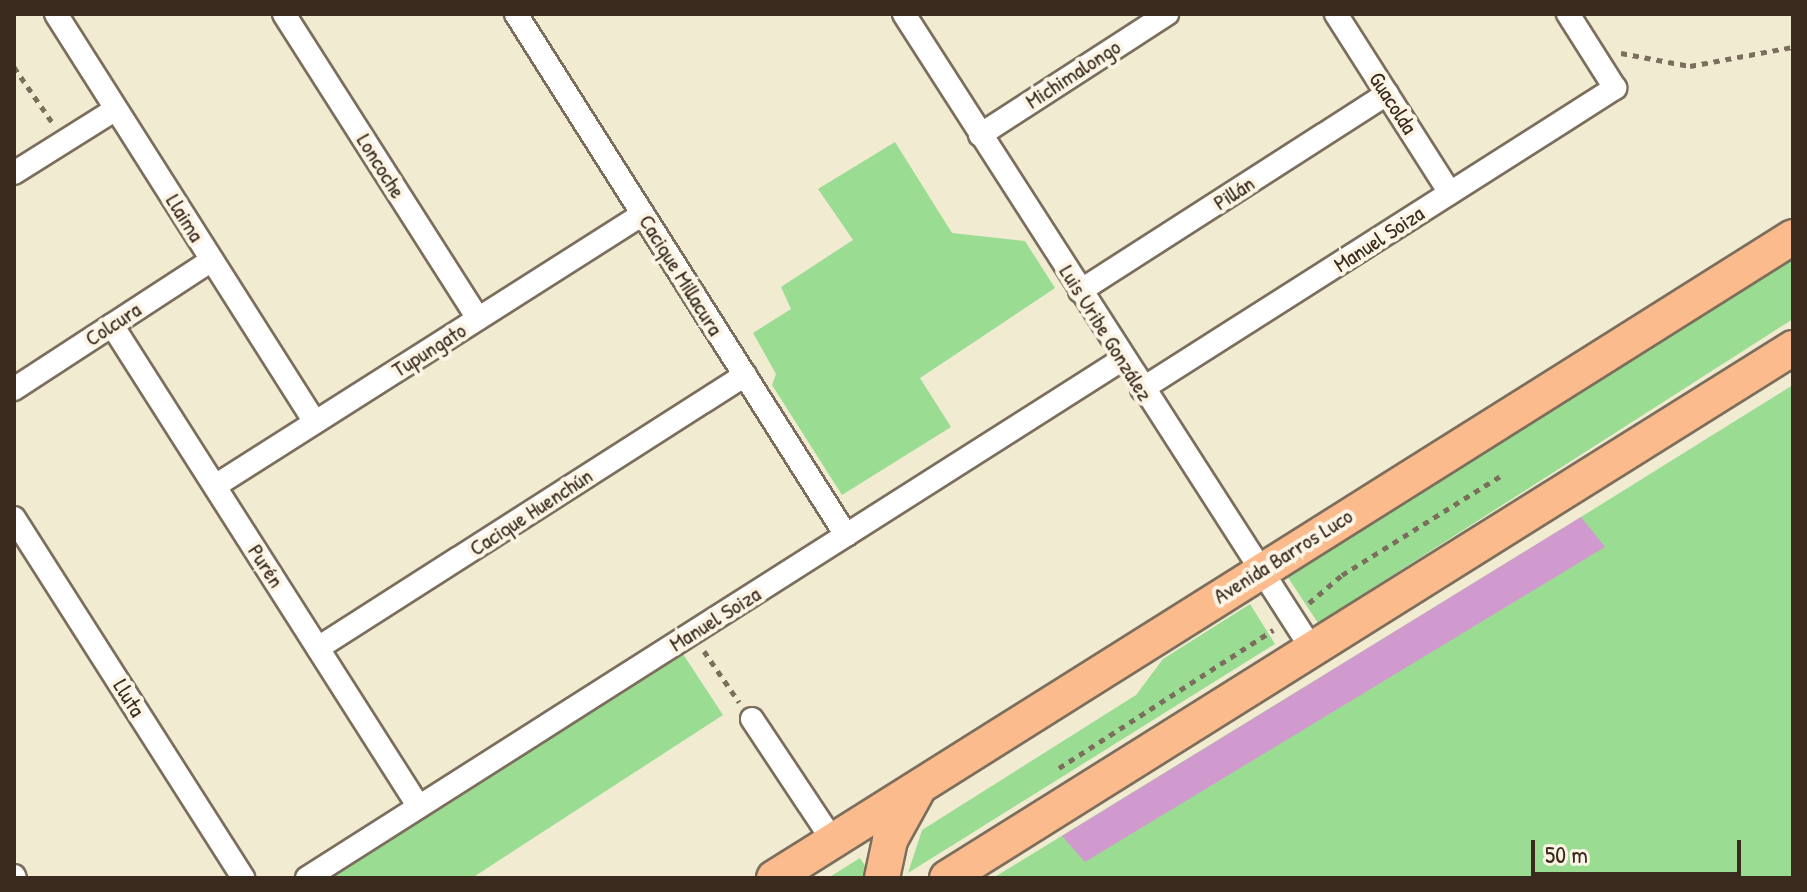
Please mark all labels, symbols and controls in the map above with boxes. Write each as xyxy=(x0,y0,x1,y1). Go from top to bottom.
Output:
street label: Michimalongo xyxy=(1021,34,1125,114)
street label: Guacolda xyxy=(1363,67,1423,139)
street label: Loncoche xyxy=(351,129,411,203)
street label: Pillán xyxy=(1209,170,1259,216)
street label: Llaima xyxy=(160,189,210,247)
street label: Manuel Soiza xyxy=(1329,200,1429,278)
street label: Cacique Millacura xyxy=(633,210,729,340)
street label: Luis Uribe González xyxy=(1054,260,1158,406)
street label: Colcura xyxy=(80,296,146,352)
street label: Tupungato xyxy=(387,317,471,383)
street label: Cacique Huenchún xyxy=(465,462,597,562)
street label: Avenida Barros Luco xyxy=(1209,503,1357,609)
street label: Purén xyxy=(242,539,290,593)
street label: Manuel Soiza xyxy=(665,581,765,657)
street label: Lluta xyxy=(107,674,151,722)
scale bar xyxy=(1535,824,1745,874)
text: 50 m xyxy=(1545,838,1588,870)

